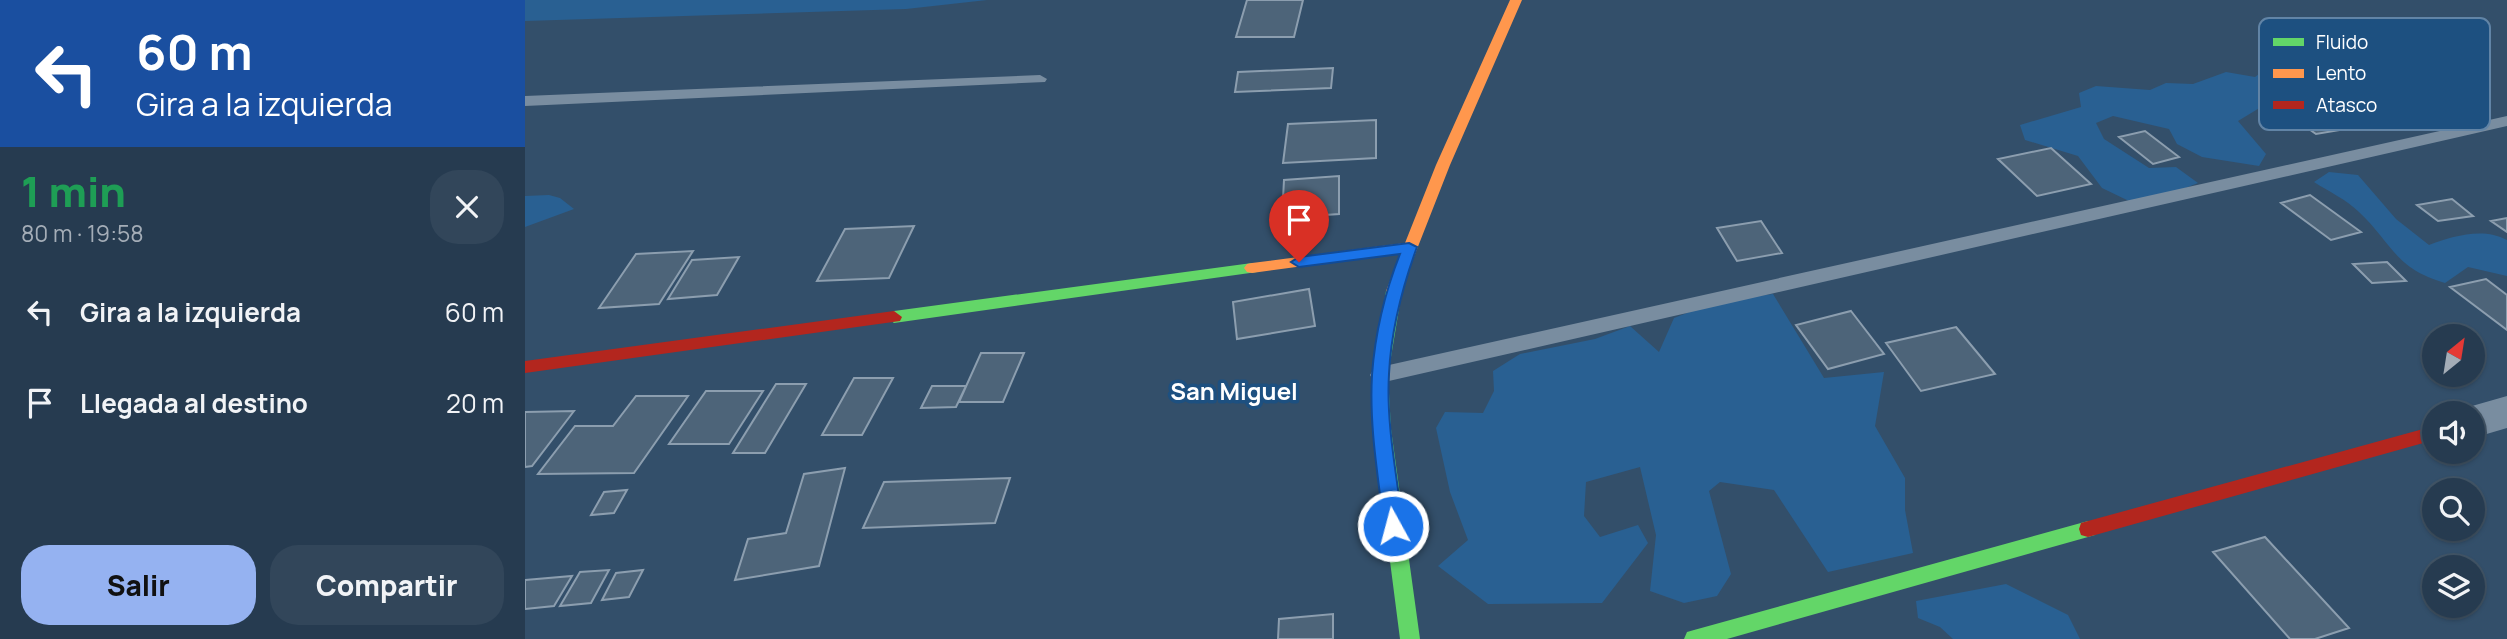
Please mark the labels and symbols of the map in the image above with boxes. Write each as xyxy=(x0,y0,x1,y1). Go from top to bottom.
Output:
legend xyxy=(2259,18,2490,130)
text: Fluido xyxy=(2316,29,2368,55)
text: Lento xyxy=(2316,60,2366,86)
text: Atasco xyxy=(2316,92,2377,118)
pin xyxy=(1269,190,1329,262)
north arrow xyxy=(2422,324,2485,387)
district label: San Miguel xyxy=(1170,374,1298,407)
position arrow xyxy=(1356,489,1430,563)

